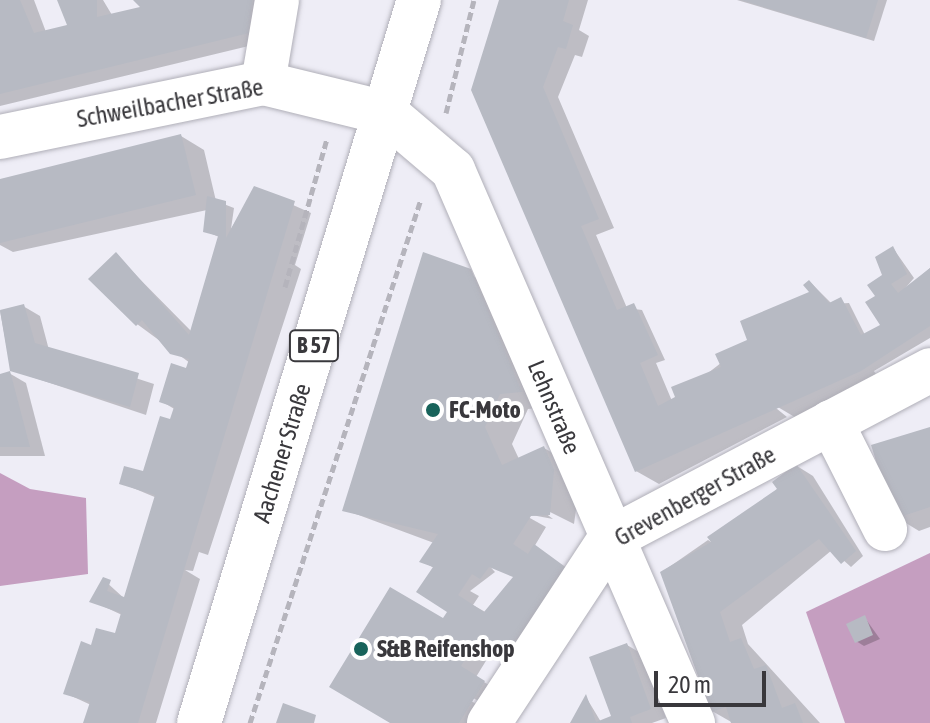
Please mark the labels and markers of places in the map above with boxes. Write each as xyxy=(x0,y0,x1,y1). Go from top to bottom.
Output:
place label: FC-Moto xyxy=(449,396,521,424)
marker: FC-Moto xyxy=(424,401,442,419)
place label: S&B Reifenshop xyxy=(377,635,515,663)
marker: S&B Reifenshop xyxy=(352,640,370,658)

